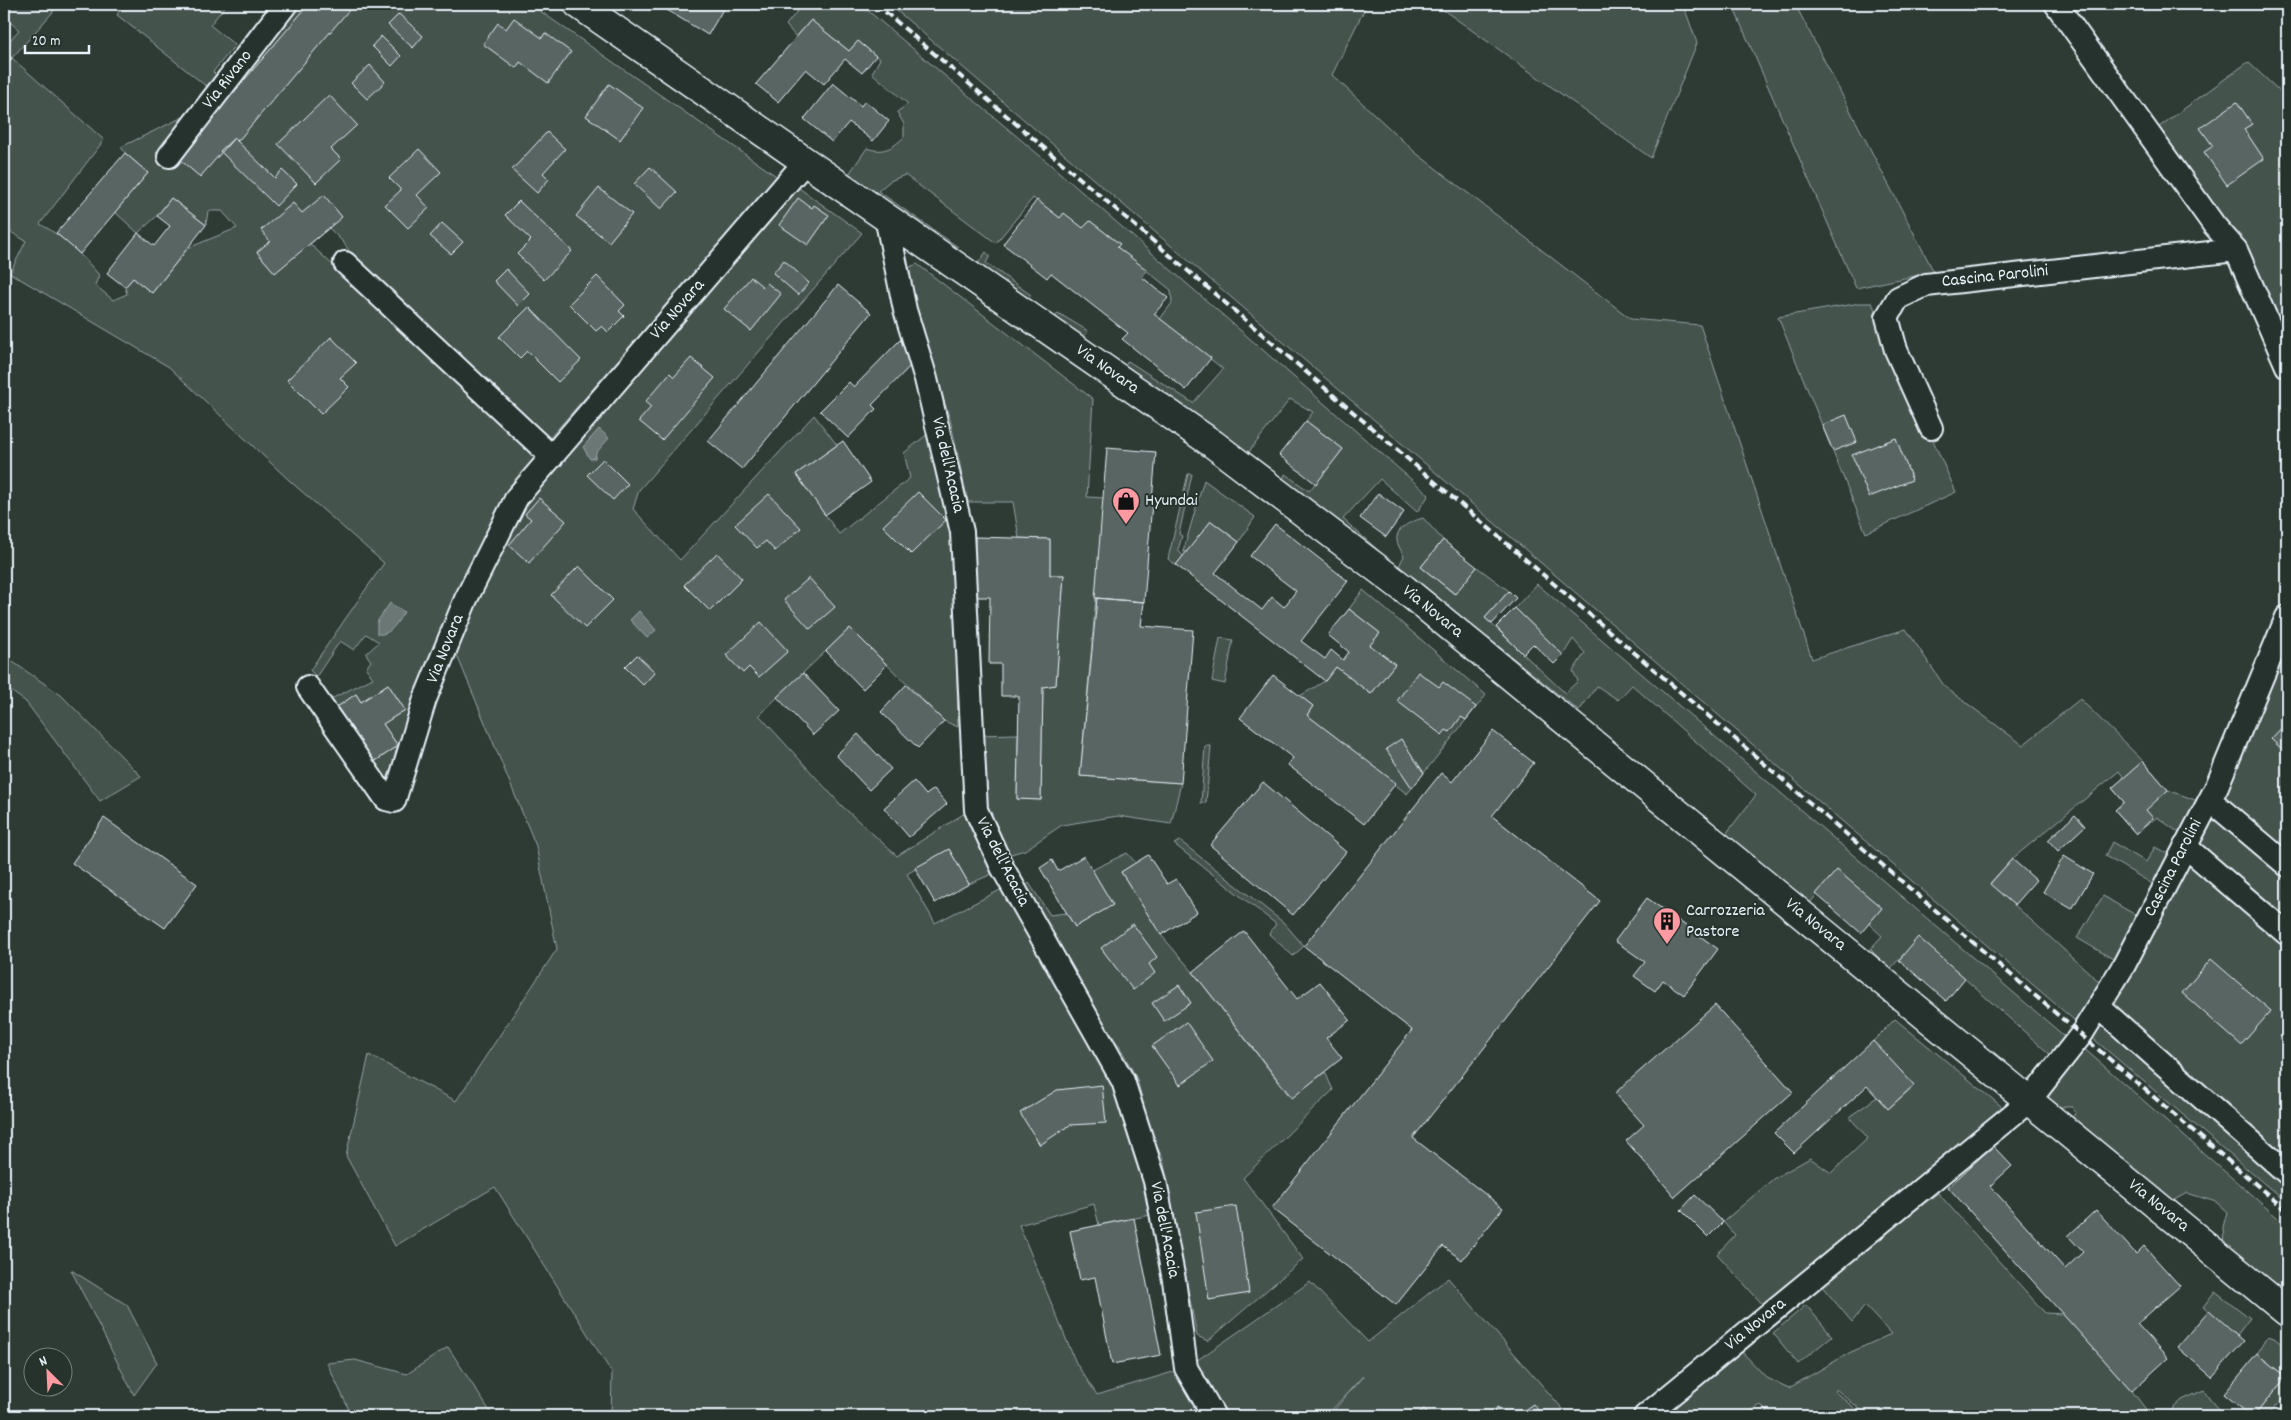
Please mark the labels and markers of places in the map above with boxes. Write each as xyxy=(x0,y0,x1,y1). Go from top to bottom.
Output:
shop icon: Hyundai xyxy=(1111,486,1141,525)
place label: Hyundai xyxy=(1145,489,1198,514)
place label: Carrozzeria Pastore xyxy=(1686,899,1765,945)
building icon: Carrozzeria Pastore xyxy=(1652,906,1682,945)

